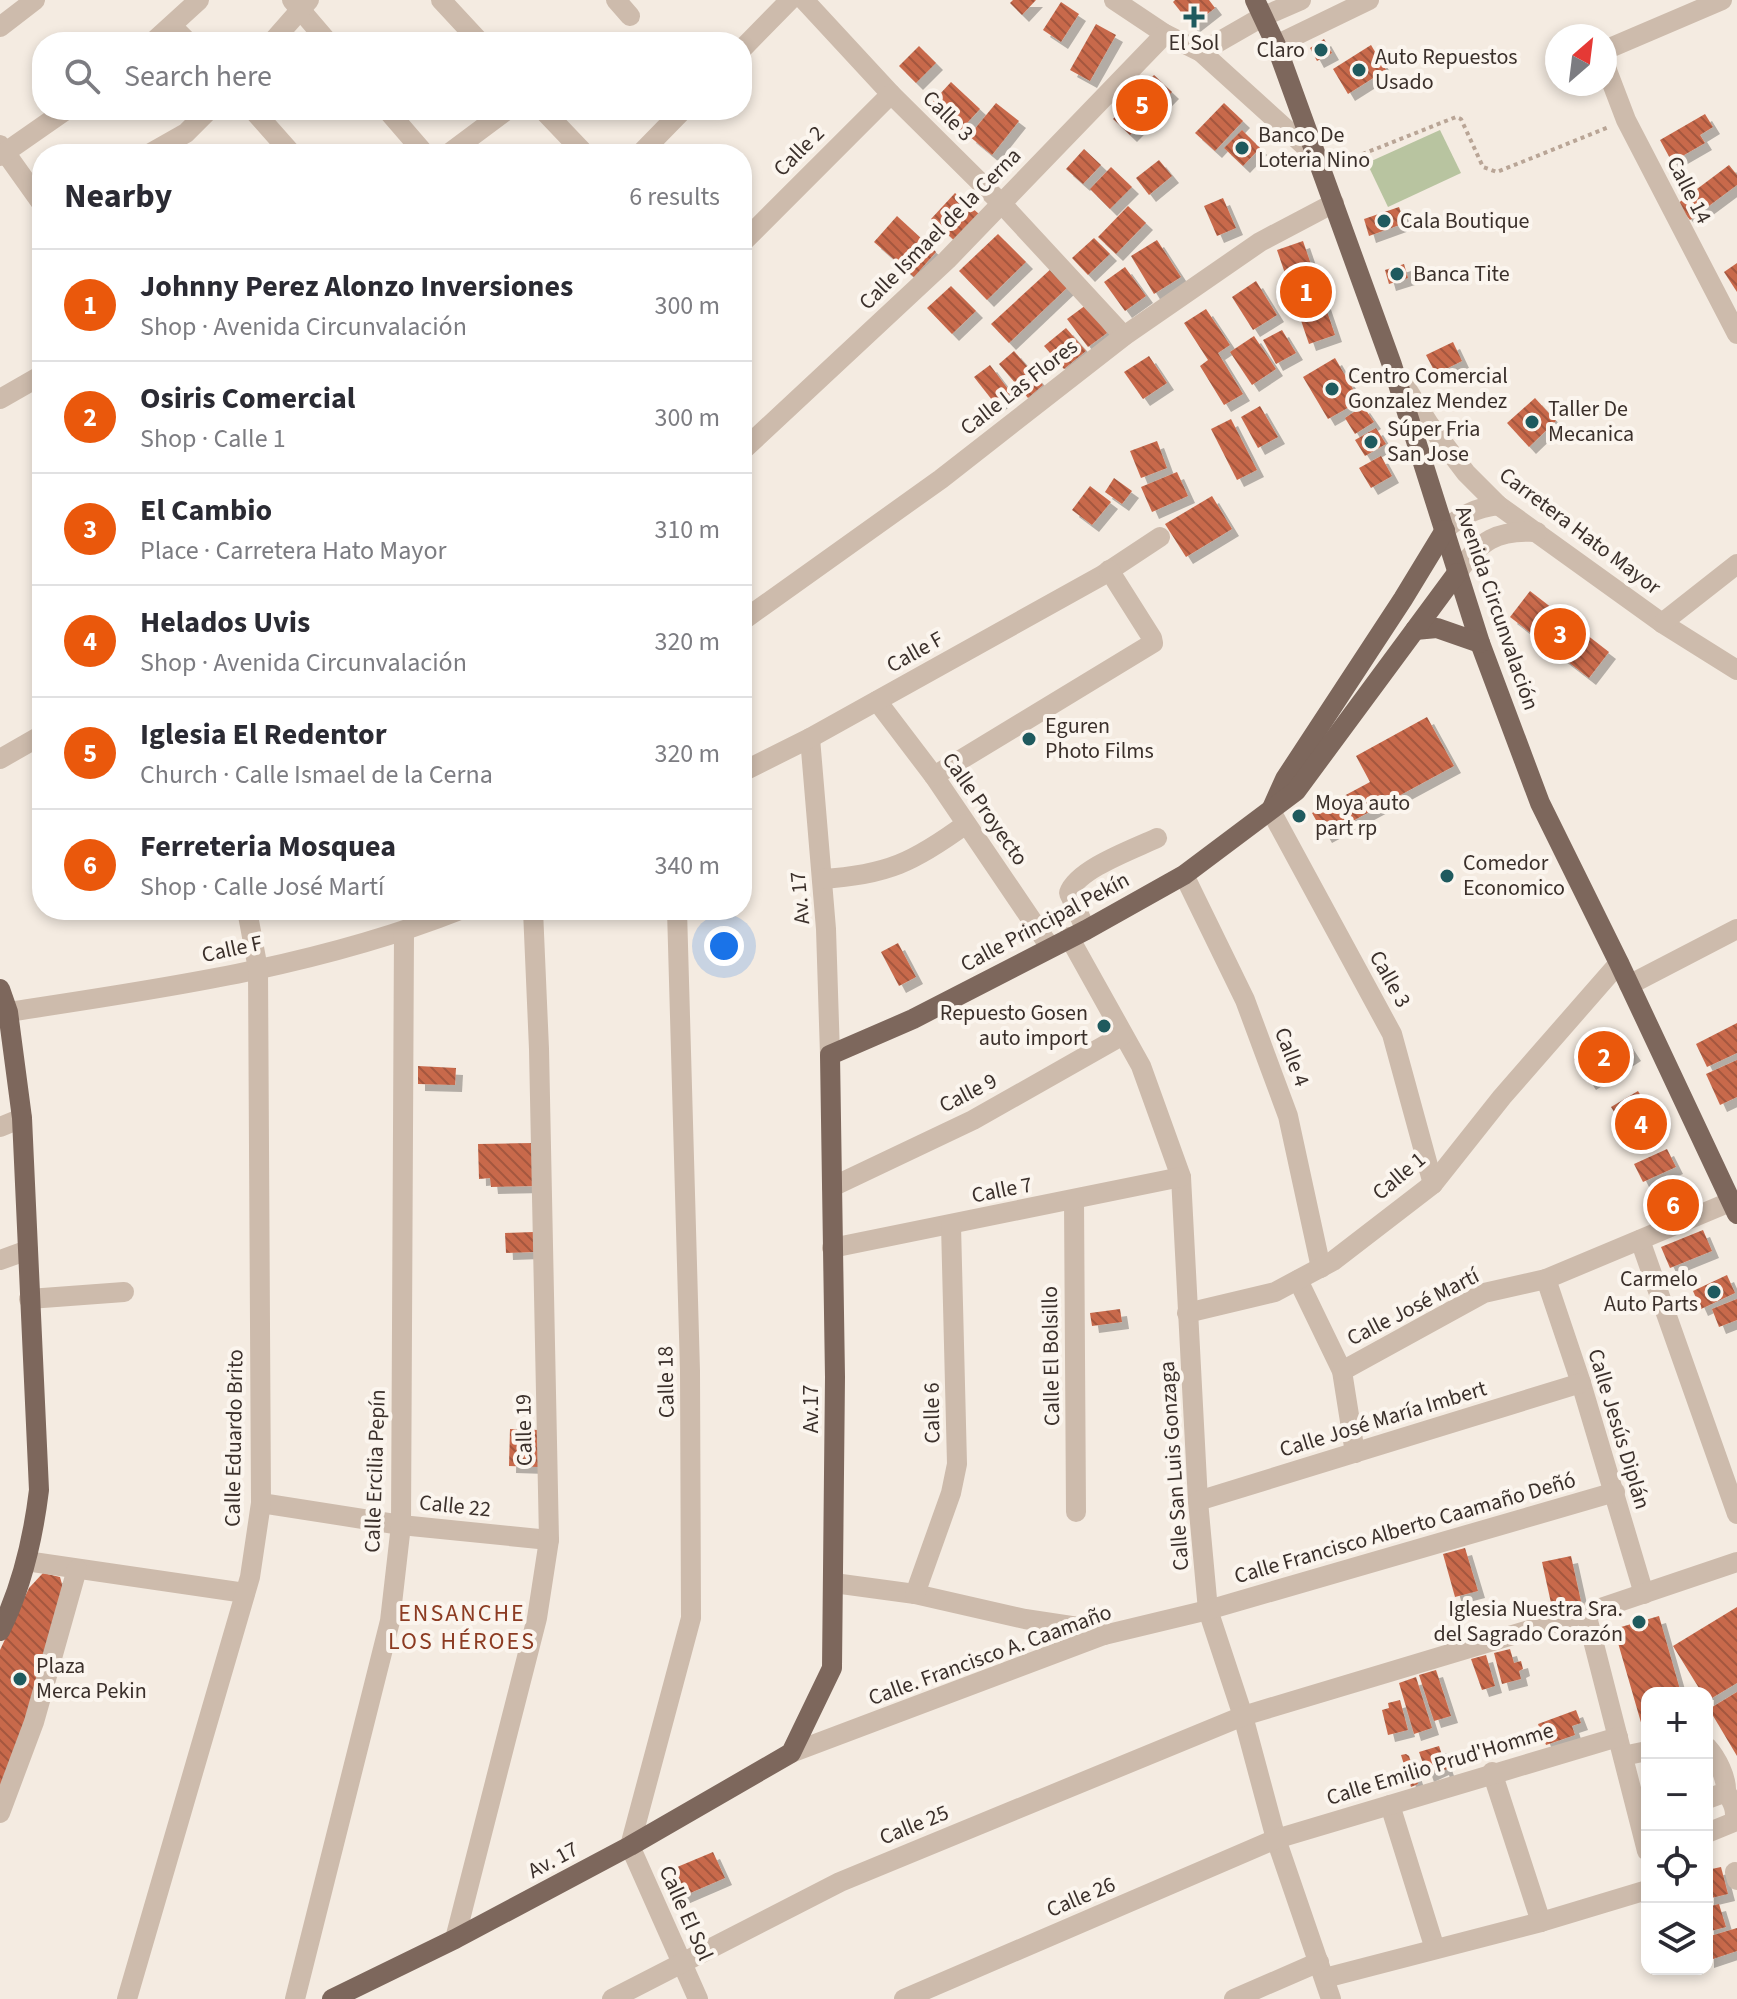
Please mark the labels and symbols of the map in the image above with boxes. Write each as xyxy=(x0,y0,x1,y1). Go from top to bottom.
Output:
marker: El Sol xyxy=(1185,8,1203,26)
north arrow xyxy=(1545,24,1617,96)
place label: El Sol xyxy=(1169,27,1219,59)
place label: Claro xyxy=(1256,34,1305,66)
marker: Claro xyxy=(1312,41,1330,59)
place label: Auto Repuestos Usado xyxy=(1375,41,1518,98)
marker: Auto Repuestos Usado xyxy=(1350,61,1368,79)
pin: 5 xyxy=(1116,75,1168,135)
street label: Calle 3 xyxy=(915,83,981,149)
street label: Calle 2 xyxy=(766,118,832,184)
place label: Banco De Loteria Nino xyxy=(1258,119,1370,176)
marker: Banco De Loteria Nino xyxy=(1233,139,1251,157)
street label: Calle Ismael de la Cerna xyxy=(852,141,1028,317)
street label: Calle 14 xyxy=(1658,151,1720,229)
place label: Cala Boutique xyxy=(1400,205,1530,237)
marker: Cala Boutique xyxy=(1375,212,1393,230)
place label: Banca Tite xyxy=(1413,258,1510,290)
pin: 1 xyxy=(1280,262,1332,322)
marker: Banca Tite xyxy=(1388,265,1406,283)
street label: Calle Las Flores xyxy=(953,331,1085,443)
place label: Centro Comercial Gonzalez Mendez xyxy=(1348,360,1508,417)
marker: Centro Comercial Gonzalez Mendez xyxy=(1323,380,1341,398)
place label: Taller De Mecanica xyxy=(1548,393,1634,450)
place label: Súper Fria San Jose xyxy=(1387,413,1480,470)
marker: Taller De Mecanica xyxy=(1523,413,1541,431)
marker: Súper Fria San Jose xyxy=(1362,433,1380,451)
street label: Carretera Hato Mayor xyxy=(1492,459,1668,603)
street label: Avenida Circunvalación xyxy=(1447,501,1547,715)
pin: 3 xyxy=(1534,604,1586,664)
street label: Calle F xyxy=(881,623,950,681)
place label: Eguren Photo Films xyxy=(1045,710,1154,767)
marker: Eguren Photo Films xyxy=(1020,730,1038,748)
street label: Calle Proyecto xyxy=(934,746,1036,872)
place label: Moya auto part rp xyxy=(1315,787,1410,844)
marker: Moya auto part rp xyxy=(1290,807,1308,825)
place label: Comedor Economico xyxy=(1463,847,1565,904)
street label: Calle Principal Pekín xyxy=(955,864,1135,980)
marker: Comedor Economico xyxy=(1438,867,1456,885)
street label: Av. 17 xyxy=(782,870,818,926)
your location xyxy=(704,926,744,966)
street label: Calle F xyxy=(199,927,265,971)
street label: Calle 3 xyxy=(1361,945,1419,1013)
place label: Repuesto Gosen auto import xyxy=(940,997,1089,1054)
marker: Repuesto Gosen auto import xyxy=(1095,1017,1113,1035)
street label: Calle 4 xyxy=(1266,1023,1318,1091)
pin: 2 xyxy=(1578,1027,1630,1087)
street label: Calle 9 xyxy=(934,1065,1002,1121)
pin: 4 xyxy=(1615,1094,1667,1154)
street label: Calle 1 xyxy=(1365,1144,1433,1208)
street label: Calle 7 xyxy=(969,1168,1035,1212)
pin: 6 xyxy=(1647,1175,1699,1235)
street label: Calle José Martí xyxy=(1341,1260,1485,1354)
place label: Carmelo Auto Parts xyxy=(1604,1263,1698,1320)
marker: Carmelo Auto Parts xyxy=(1705,1283,1723,1301)
street label: Calle El Bolsillo xyxy=(1034,1286,1068,1426)
street label: Calle Jesús Diplán xyxy=(1579,1345,1659,1513)
street label: Calle 18 xyxy=(649,1346,683,1418)
street label: Calle Eduardo Brito xyxy=(216,1349,252,1527)
street label: Calle San Luis Gonzaga xyxy=(1151,1360,1197,1572)
street label: Calle José María Imbert xyxy=(1276,1372,1491,1466)
street label: Calle 6 xyxy=(915,1382,949,1444)
street label: Av.17 xyxy=(795,1385,827,1433)
street label: Calle Ercilia Pepín xyxy=(356,1389,394,1553)
street label: Calle 19 xyxy=(507,1394,541,1466)
street label: Calle Francisco Alberto Caamaño Deñó xyxy=(1230,1464,1580,1592)
street label: Calle 22 xyxy=(417,1486,493,1526)
place label: Iglesia Nuestra Sra. del Sagrado Corazón xyxy=(1433,1593,1623,1650)
district label: ENSANCHE LOS HÉROES xyxy=(388,1596,536,1659)
street label: Calle. Francisco A. Caamaño xyxy=(864,1596,1116,1714)
marker: Iglesia Nuestra Sra. del Sagrado Corazón xyxy=(1630,1613,1648,1631)
place label: Plaza Merca Pekin xyxy=(36,1650,147,1707)
marker: Plaza Merca Pekin xyxy=(11,1670,29,1688)
street label: Calle Emilio Prud'Homme xyxy=(1322,1714,1558,1814)
street label: Calle 25 xyxy=(875,1797,953,1853)
street label: Av. 17 xyxy=(522,1833,584,1887)
street label: Calle El Sol xyxy=(651,1860,721,1966)
street label: Calle 26 xyxy=(1042,1868,1120,1926)

